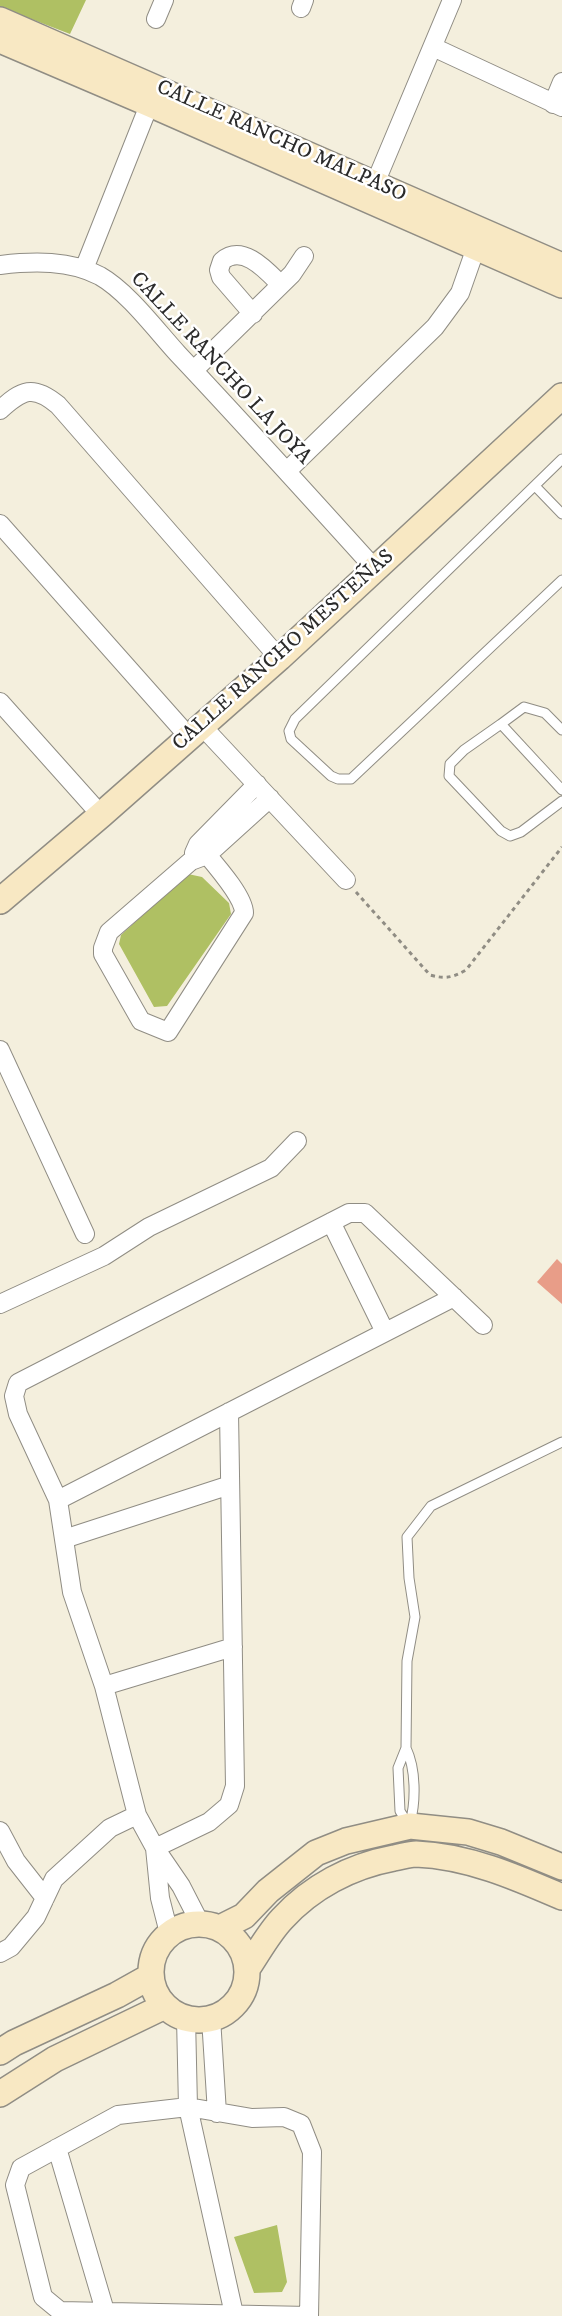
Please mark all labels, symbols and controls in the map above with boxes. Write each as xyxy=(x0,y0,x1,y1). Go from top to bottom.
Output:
street label: CALLE RANCHO MALPASO xyxy=(152,75,410,209)
street label: CALLE RANCHO LA JOYA xyxy=(124,268,316,470)
street label: CALLE RANCHO MESTEÑAS xyxy=(168,545,400,757)

